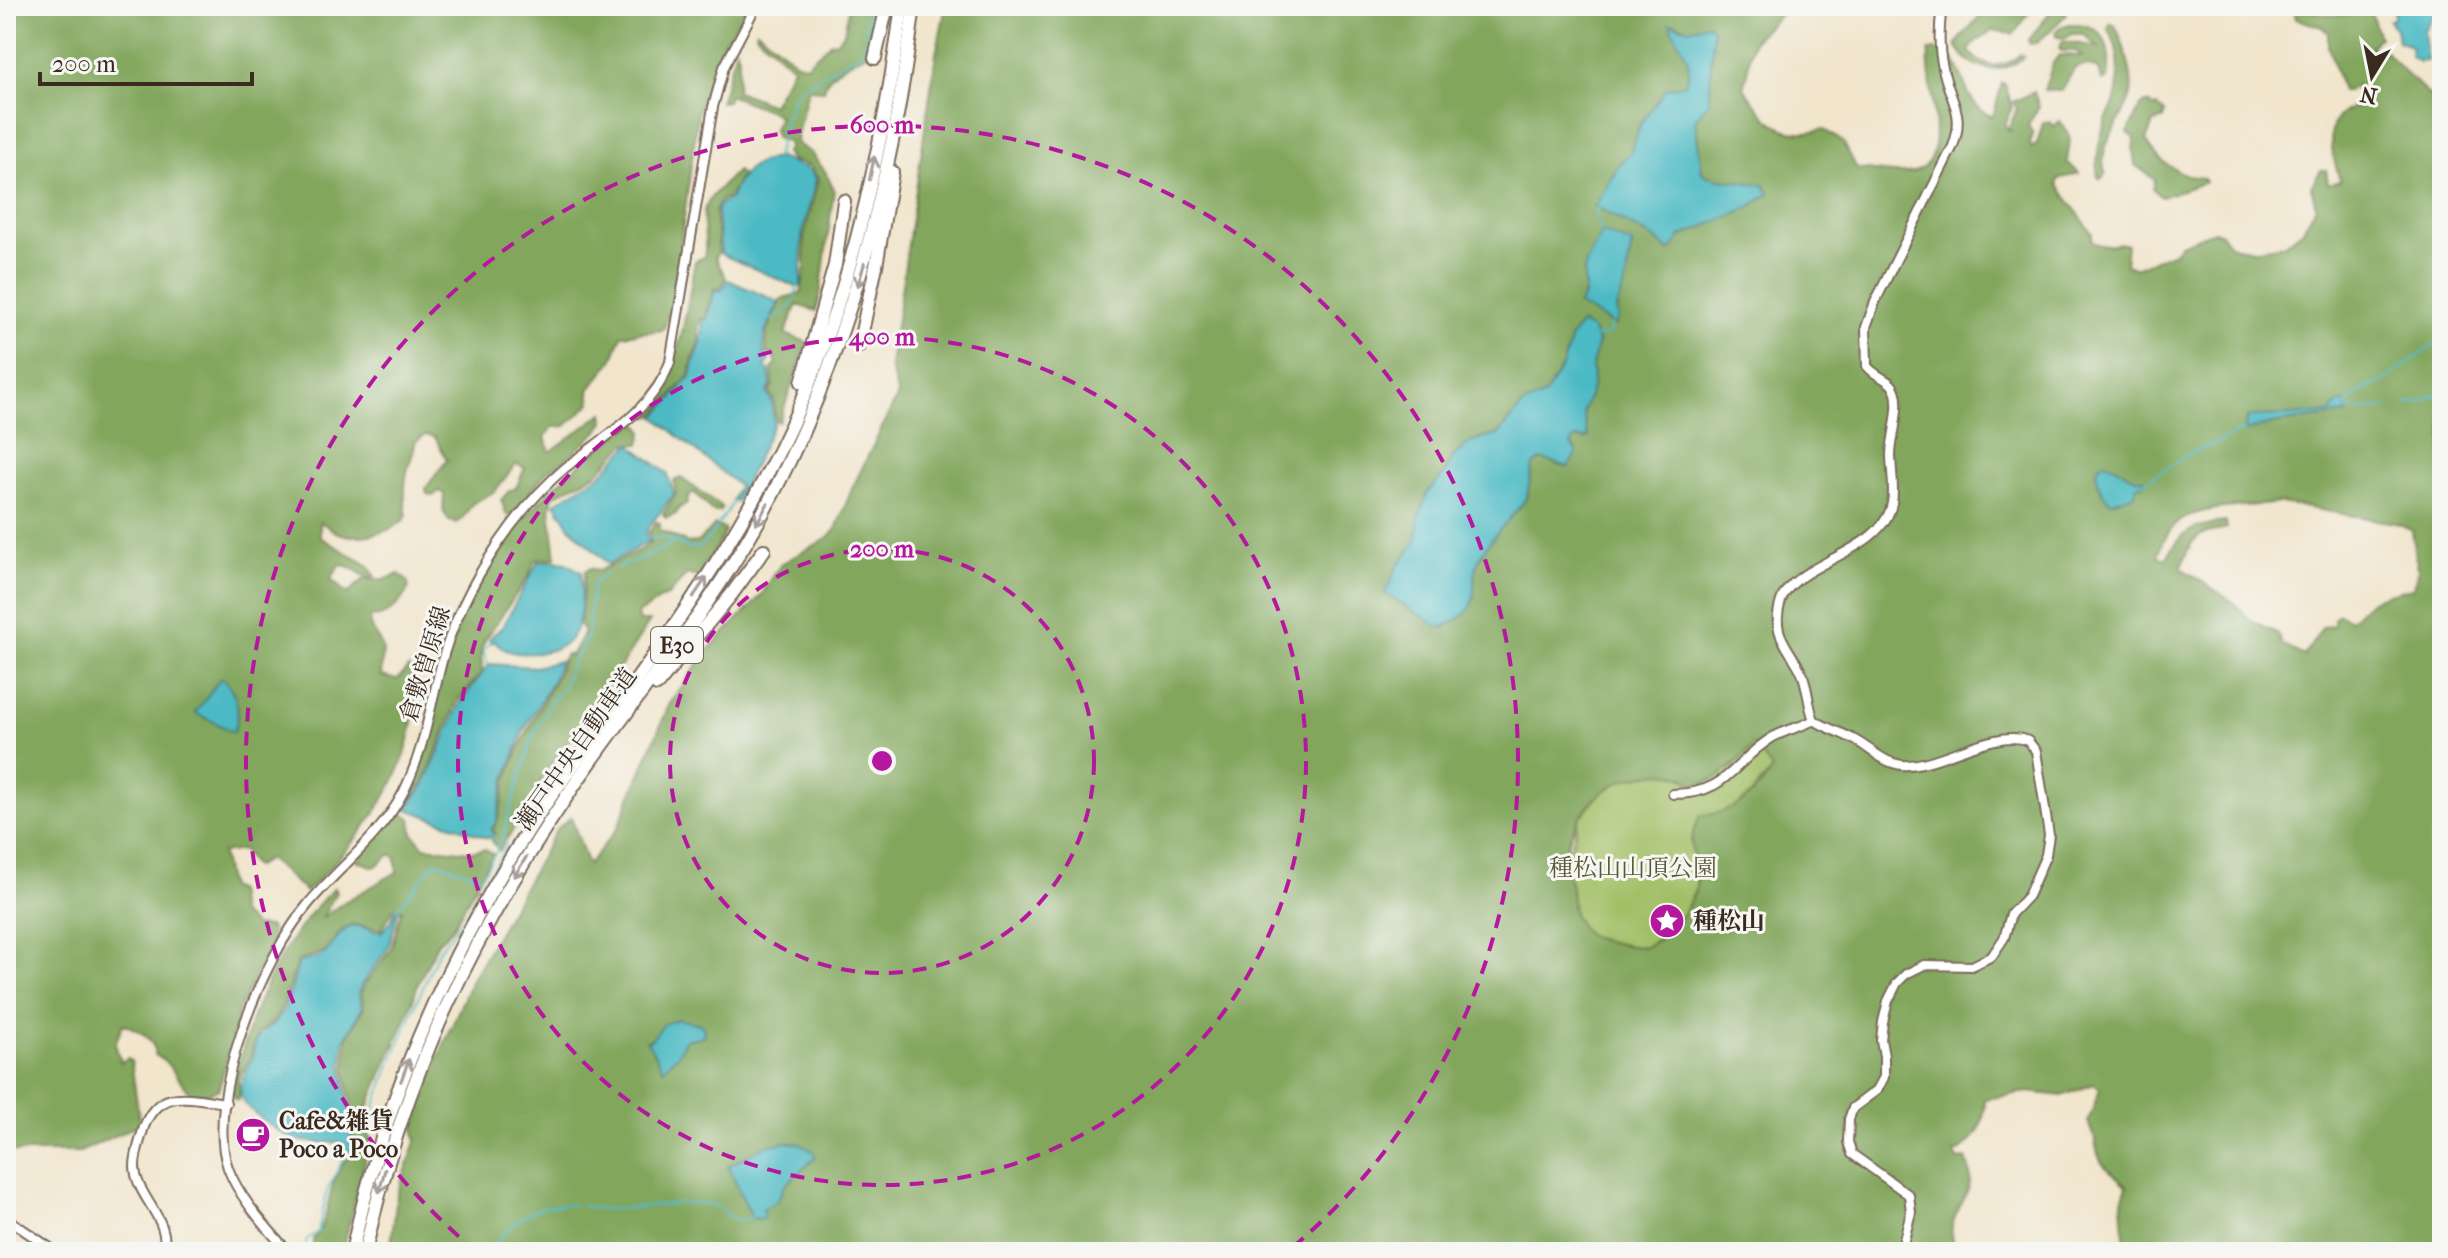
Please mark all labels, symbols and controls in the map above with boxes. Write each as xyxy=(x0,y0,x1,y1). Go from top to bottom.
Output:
scale bar xyxy=(40,36,252,86)
north arrow xyxy=(2332,36,2412,116)
text: 200 m xyxy=(52,50,116,78)
text: N xyxy=(2358,80,2379,109)
text: 600 m xyxy=(850,111,915,139)
one-way arrow xyxy=(865,155,880,181)
one-way arrow xyxy=(853,261,868,287)
text: 400 m xyxy=(848,323,916,352)
one-way arrow xyxy=(754,502,769,526)
text: 200 m xyxy=(850,535,915,563)
one-way arrow xyxy=(692,576,709,598)
street label: 倉敷曽原線 xyxy=(394,603,456,725)
road number: E30 xyxy=(651,627,703,663)
street label: 瀬戸中央自動車道 xyxy=(509,662,643,836)
centre of rings xyxy=(868,747,896,775)
park label: 種松山山頂公園 xyxy=(1549,854,1717,882)
one-way arrow xyxy=(512,855,528,878)
place icon: 種松山 xyxy=(1648,902,1686,940)
place label: 種松山 xyxy=(1693,907,1765,935)
one-way arrow xyxy=(399,1058,413,1082)
place label: Cafe&雑貨 Poco a Poco xyxy=(279,1107,398,1163)
cafe icon: Cafe&雑貨 Poco a Poco xyxy=(234,1116,272,1154)
one-way arrow xyxy=(374,1167,389,1193)

